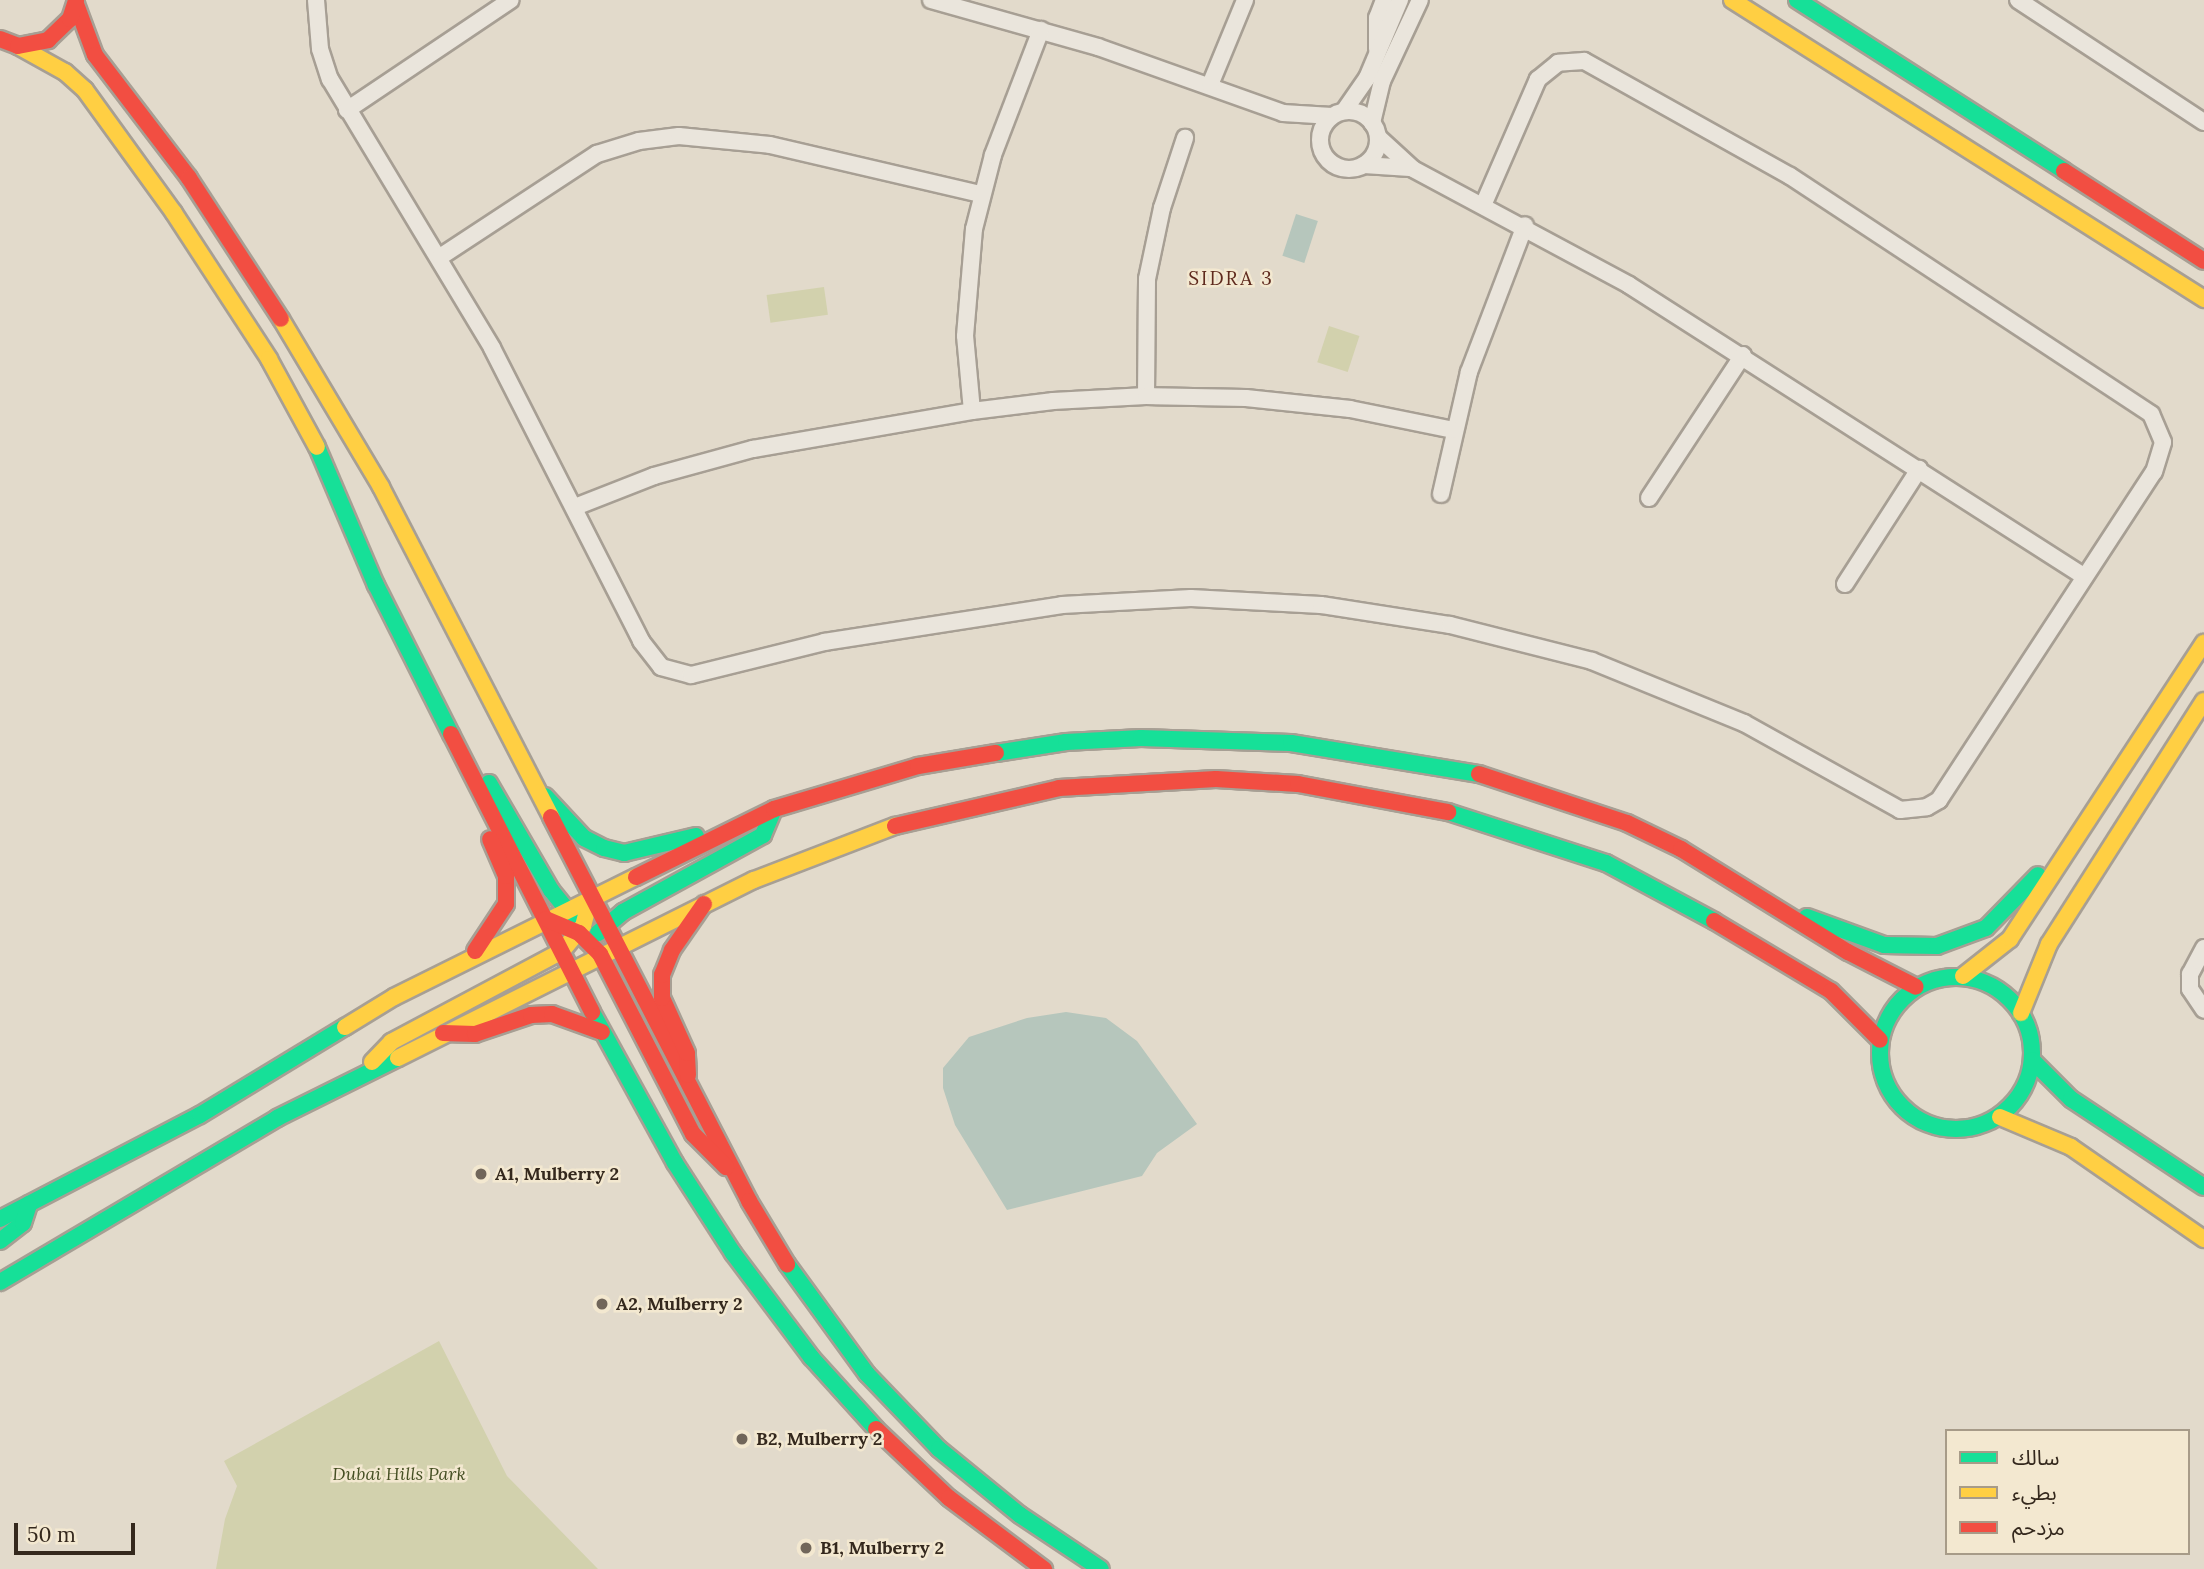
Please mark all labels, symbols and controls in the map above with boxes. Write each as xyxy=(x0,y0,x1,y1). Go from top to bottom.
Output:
district label: SIDRA 3 xyxy=(1189,268,1273,290)
place label: A1, Mulberry 2 xyxy=(495,1163,619,1185)
marker: A1, Mulberry 2 xyxy=(473,1166,489,1182)
place label: A2, Mulberry 2 xyxy=(616,1293,743,1315)
marker: A2, Mulberry 2 xyxy=(594,1296,610,1312)
place label: B2, Mulberry 2 xyxy=(756,1428,882,1450)
legend xyxy=(1945,1429,2190,1555)
marker: B2, Mulberry 2 xyxy=(734,1431,750,1447)
text: سالك xyxy=(2012,1444,2059,1471)
park label: Dubai Hills Park xyxy=(332,1463,466,1485)
text: بطيء xyxy=(2012,1479,2057,1506)
scale bar xyxy=(18,1510,138,1554)
text: مزدحم xyxy=(2012,1514,2065,1541)
text: 50 m xyxy=(27,1521,76,1548)
place label: B1, Mulberry 2 xyxy=(820,1537,944,1559)
marker: B1, Mulberry 2 xyxy=(798,1540,814,1556)

